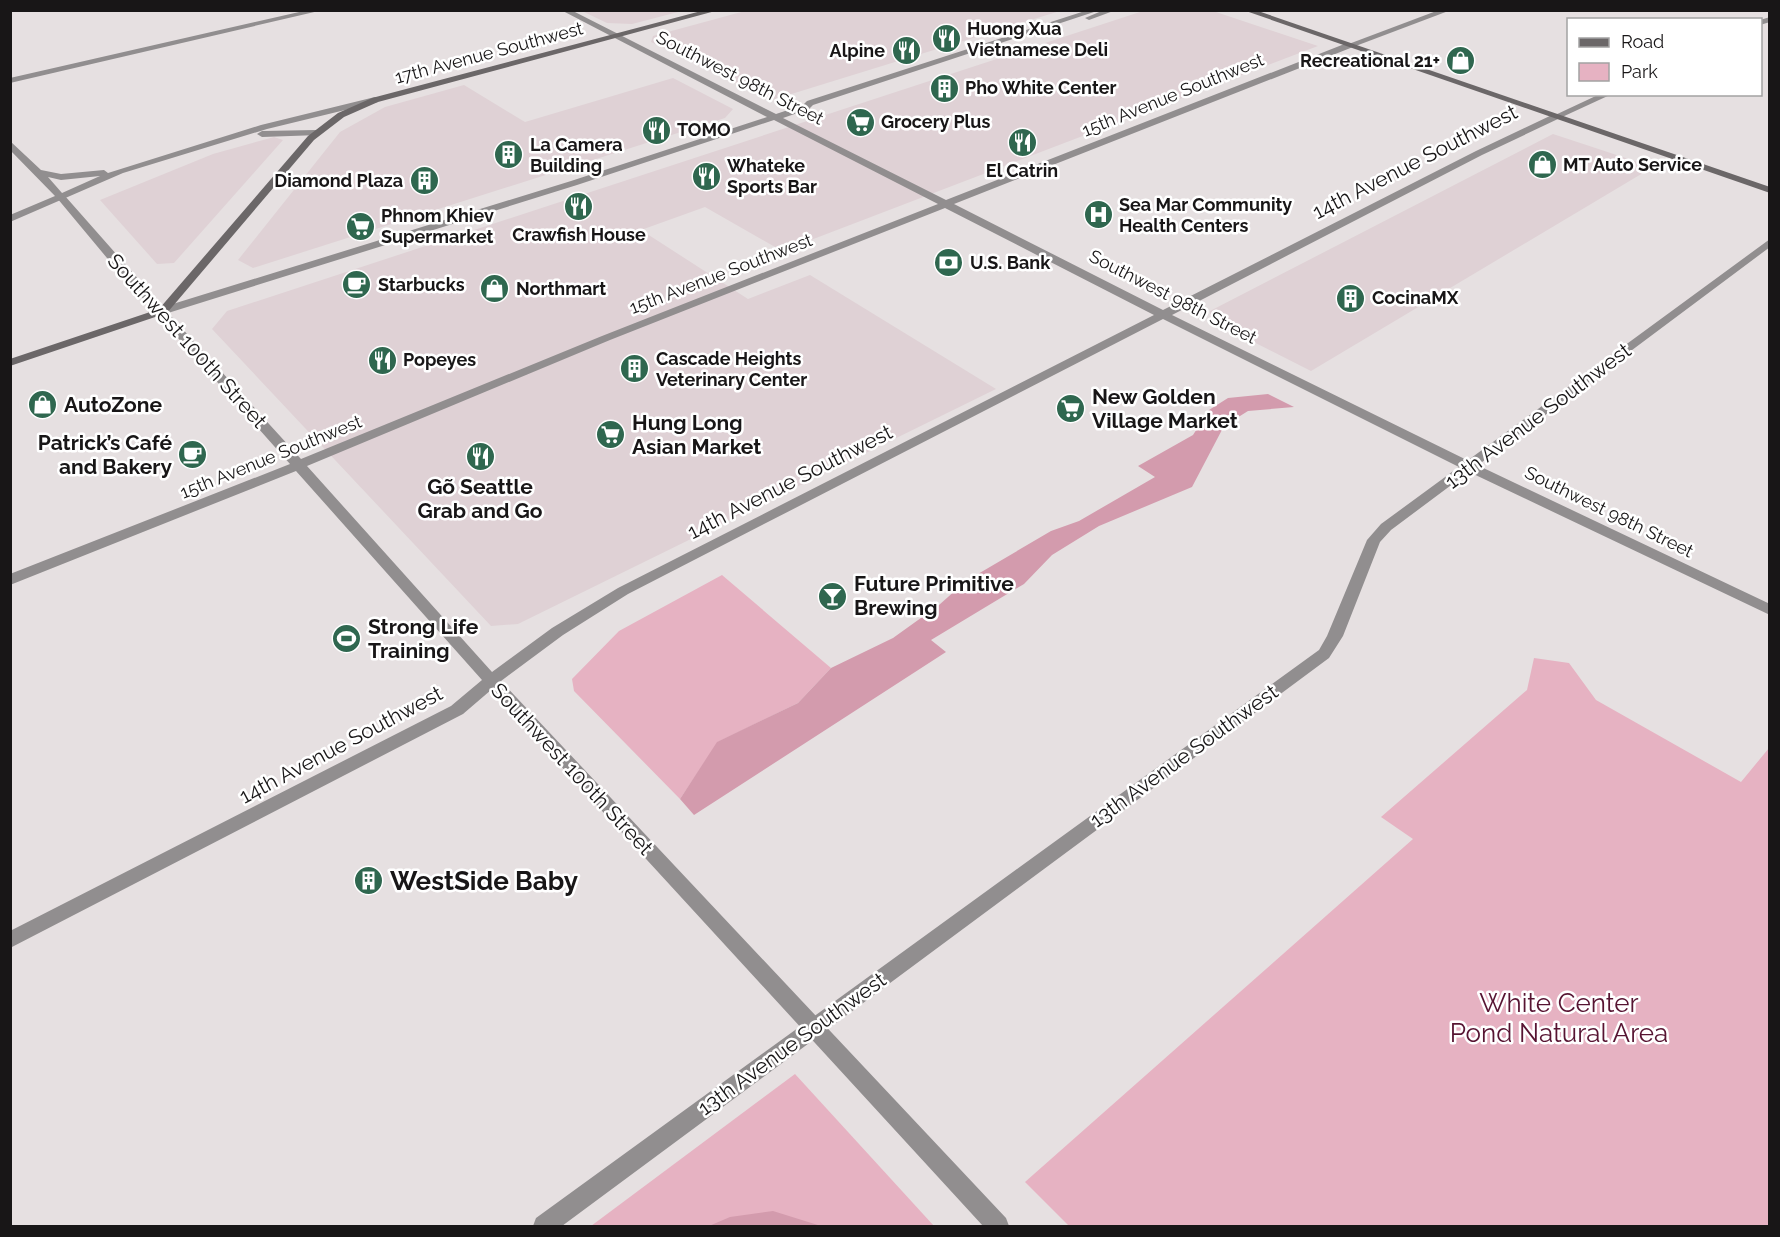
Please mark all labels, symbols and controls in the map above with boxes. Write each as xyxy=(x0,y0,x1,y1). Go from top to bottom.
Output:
street label: 17th Avenue Southwest xyxy=(393,17,585,88)
place label: Huong Xua Vietnamese Deli xyxy=(967,18,1108,60)
legend xyxy=(1567,18,1762,96)
restaurant icon: Huong Xua Vietnamese Deli xyxy=(930,23,962,55)
street label: Southwest 98th Street xyxy=(653,26,827,129)
text: Road xyxy=(1621,31,1664,52)
restaurant icon: Alpine xyxy=(890,35,922,67)
place label: Alpine xyxy=(830,40,885,61)
shop icon: Recreational 21+ xyxy=(1445,45,1477,77)
street label: 15th Avenue Southwest xyxy=(1079,48,1267,141)
place label: Recreational 21+ xyxy=(1300,50,1440,71)
text: Park xyxy=(1621,61,1658,82)
building icon: Pho White Center xyxy=(928,72,960,104)
place label: Pho White Center xyxy=(965,77,1116,98)
street label: 14th Avenue Southwest xyxy=(1308,99,1521,224)
supermarket icon: Grocery Plus xyxy=(844,106,876,138)
place label: Grocery Plus xyxy=(881,111,990,132)
restaurant icon: TOMO xyxy=(640,114,672,146)
place label: TOMO xyxy=(677,119,731,140)
restaurant icon: El Catrin xyxy=(1006,126,1038,158)
place label: La Camera Building xyxy=(530,134,623,176)
building icon: La Camera Building xyxy=(493,139,525,171)
shop icon: MT Auto Service xyxy=(1526,149,1558,181)
place label: MT Auto Service xyxy=(1563,154,1702,175)
place label: Whateke Sports Bar xyxy=(727,155,817,197)
restaurant icon: Whateke Sports Bar xyxy=(690,160,722,192)
place label: El Catrin xyxy=(986,160,1058,181)
building icon: Diamond Plaza xyxy=(408,165,440,197)
place label: Diamond Plaza xyxy=(274,170,403,191)
restaurant icon: Crawfish House xyxy=(563,190,595,222)
place label: Sea Mar Community Health Centers xyxy=(1119,194,1292,236)
hospital icon: Sea Mar Community Health Centers xyxy=(1082,199,1114,231)
place label: Phnom Khiev Supermarket xyxy=(381,205,494,247)
supermarket icon: Phnom Khiev Supermarket xyxy=(344,210,376,242)
place label: Crawfish House xyxy=(512,224,646,245)
street label: 15th Avenue Southwest xyxy=(626,229,815,318)
street label: Southwest 98th Street xyxy=(1086,245,1260,348)
bank icon: U.S. Bank xyxy=(933,247,965,279)
street label: Southwest 100th Street xyxy=(103,248,272,433)
place label: U.S. Bank xyxy=(970,252,1051,273)
cafe icon: Starbucks xyxy=(341,269,373,301)
shop icon: Northmart xyxy=(479,273,511,305)
place label: Starbucks xyxy=(378,274,465,295)
place label: Northmart xyxy=(516,278,606,299)
building icon: CocinaMX xyxy=(1335,282,1367,314)
place label: CocinaMX xyxy=(1372,287,1459,308)
street label: 13th Avenue Southwest xyxy=(1440,338,1636,494)
restaurant icon: Popeyes xyxy=(366,344,398,376)
place label: Cascade Heights Veterinary Center xyxy=(656,348,807,390)
place label: Popeyes xyxy=(403,349,476,370)
building icon: Cascade Heights Veterinary Center xyxy=(619,353,651,385)
place label: New Golden Village Market xyxy=(1092,384,1238,433)
shop icon: AutoZone xyxy=(27,389,59,421)
place label: AutoZone xyxy=(64,392,162,417)
supermarket icon: New Golden Village Market xyxy=(1055,393,1087,425)
street label: 15th Avenue Southwest xyxy=(177,410,365,503)
place label: Hung Long Asian Market xyxy=(632,410,761,459)
supermarket icon: Hung Long Asian Market xyxy=(595,419,627,451)
street label: 14th Avenue Southwest xyxy=(683,419,896,544)
place label: Patrick’s Café and Bakery xyxy=(38,430,172,479)
cafe icon: Patrick’s Café and Bakery xyxy=(177,439,209,471)
restaurant icon: Gõ Seattle Grab and Go xyxy=(464,440,496,472)
street label: Southwest 98th Street xyxy=(1521,462,1697,562)
place label: Gõ Seattle Grab and Go xyxy=(418,474,543,523)
place label: Future Primitive Brewing xyxy=(854,571,1014,620)
bar icon: Future Primitive Brewing xyxy=(817,580,849,612)
place label: Strong Life Training xyxy=(368,614,479,663)
sports icon: Strong Life Training xyxy=(331,623,363,655)
street label: Southwest 100th Street xyxy=(486,678,659,860)
street label: 13th Avenue Southwest xyxy=(1085,679,1283,832)
street label: 14th Avenue Southwest xyxy=(235,680,447,809)
building icon: WestSide Baby xyxy=(353,865,385,897)
place label: WestSide Baby xyxy=(390,866,578,896)
street label: 13th Avenue Southwest xyxy=(693,967,891,1120)
park label: White Center Pond Natural Area xyxy=(1450,988,1668,1048)

